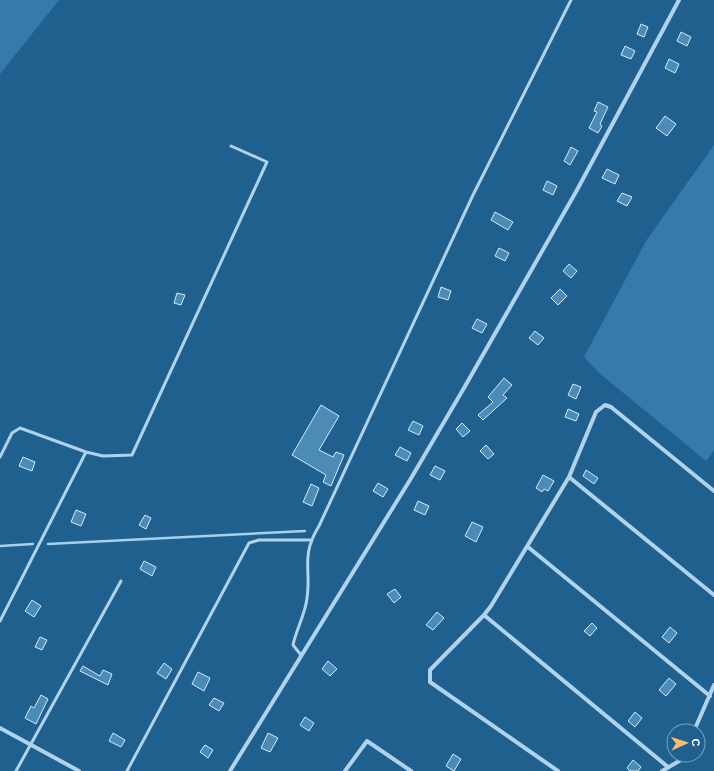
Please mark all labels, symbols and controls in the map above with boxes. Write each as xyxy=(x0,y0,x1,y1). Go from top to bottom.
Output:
north arrow xyxy=(666,723,706,763)
text: С xyxy=(690,738,702,747)

